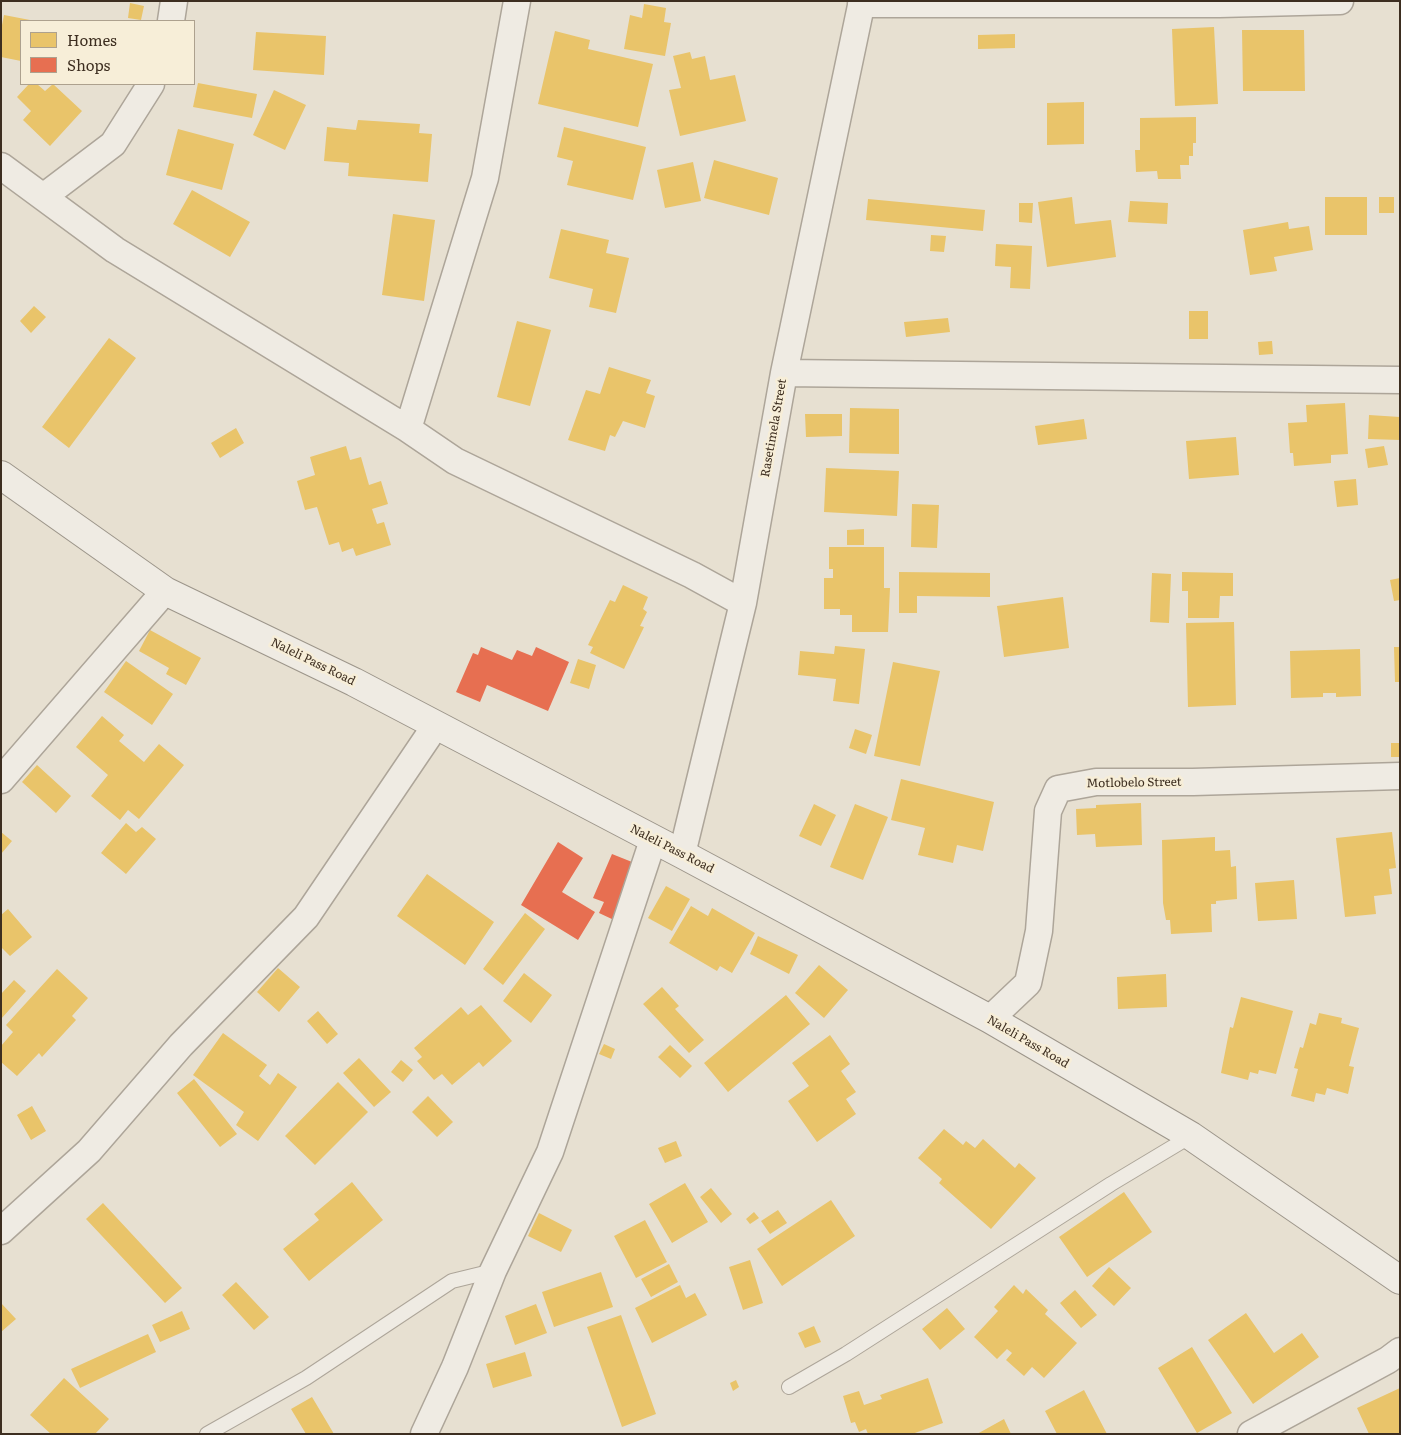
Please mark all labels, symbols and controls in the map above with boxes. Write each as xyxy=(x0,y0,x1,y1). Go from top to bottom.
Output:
legend xyxy=(20,20,195,85)
text: Homes xyxy=(67,28,117,51)
text: Shops xyxy=(67,53,110,76)
street label: Rasetimela Street xyxy=(758,377,790,479)
street label: Naleli Pass Road xyxy=(268,635,358,689)
street label: Motlobelo Street xyxy=(1086,775,1182,791)
street label: Naleli Pass Road xyxy=(628,822,716,876)
street label: Naleli Pass Road xyxy=(984,1013,1072,1071)

